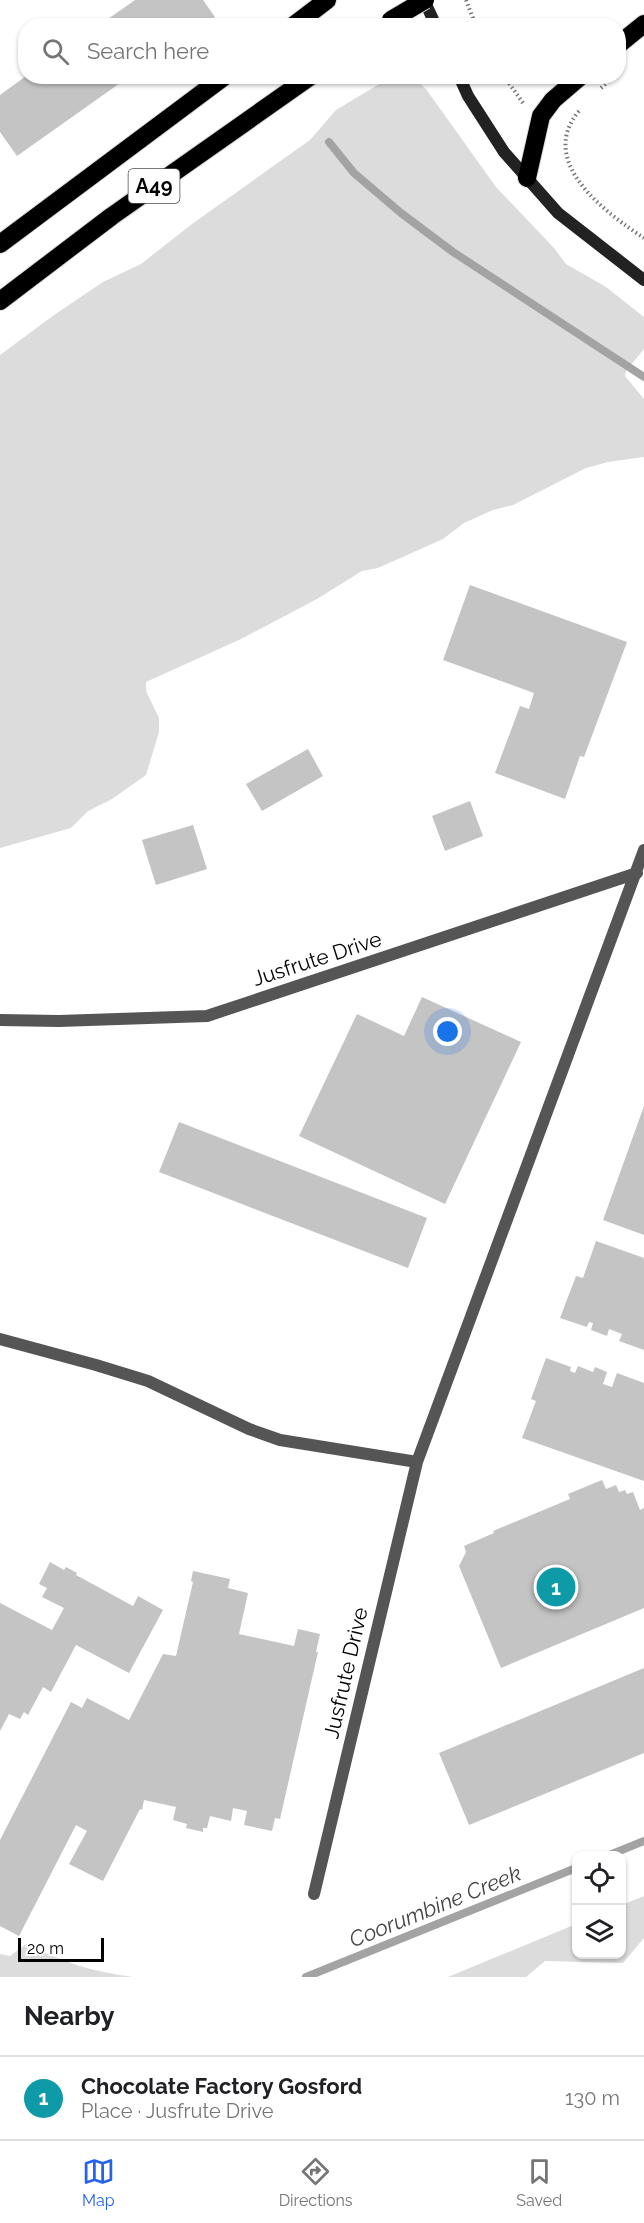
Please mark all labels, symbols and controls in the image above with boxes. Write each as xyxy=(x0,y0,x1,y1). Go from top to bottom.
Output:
search box xyxy=(18,18,626,84)
icon: search xyxy=(39,35,72,68)
text: Search here xyxy=(87,38,209,64)
road number: A49 xyxy=(128,169,180,203)
street label: Jusfrute Drive xyxy=(249,926,384,991)
your location xyxy=(433,1017,462,1046)
pin: 1 xyxy=(536,1564,576,1610)
street label: Jusfrute Drive xyxy=(318,1605,373,1741)
map controls xyxy=(572,1851,626,1959)
button: locate xyxy=(572,1851,626,1905)
water label: Coorumbine Creek xyxy=(345,1860,525,1952)
button: layers xyxy=(572,1905,626,1959)
scale bar xyxy=(18,1935,104,1962)
text: 20 m xyxy=(27,1939,64,1958)
text: Nearby xyxy=(24,2001,114,2031)
text: Chocolate Factory Gosford xyxy=(81,2073,362,2099)
text: 1 xyxy=(39,2086,48,2110)
text: 130 m xyxy=(565,2086,620,2110)
text: Place · Jusfrute Drive xyxy=(81,2099,274,2123)
tab: Map xyxy=(82,2155,115,2210)
tab: Directions xyxy=(279,2155,353,2210)
tab: Saved xyxy=(516,2155,562,2210)

